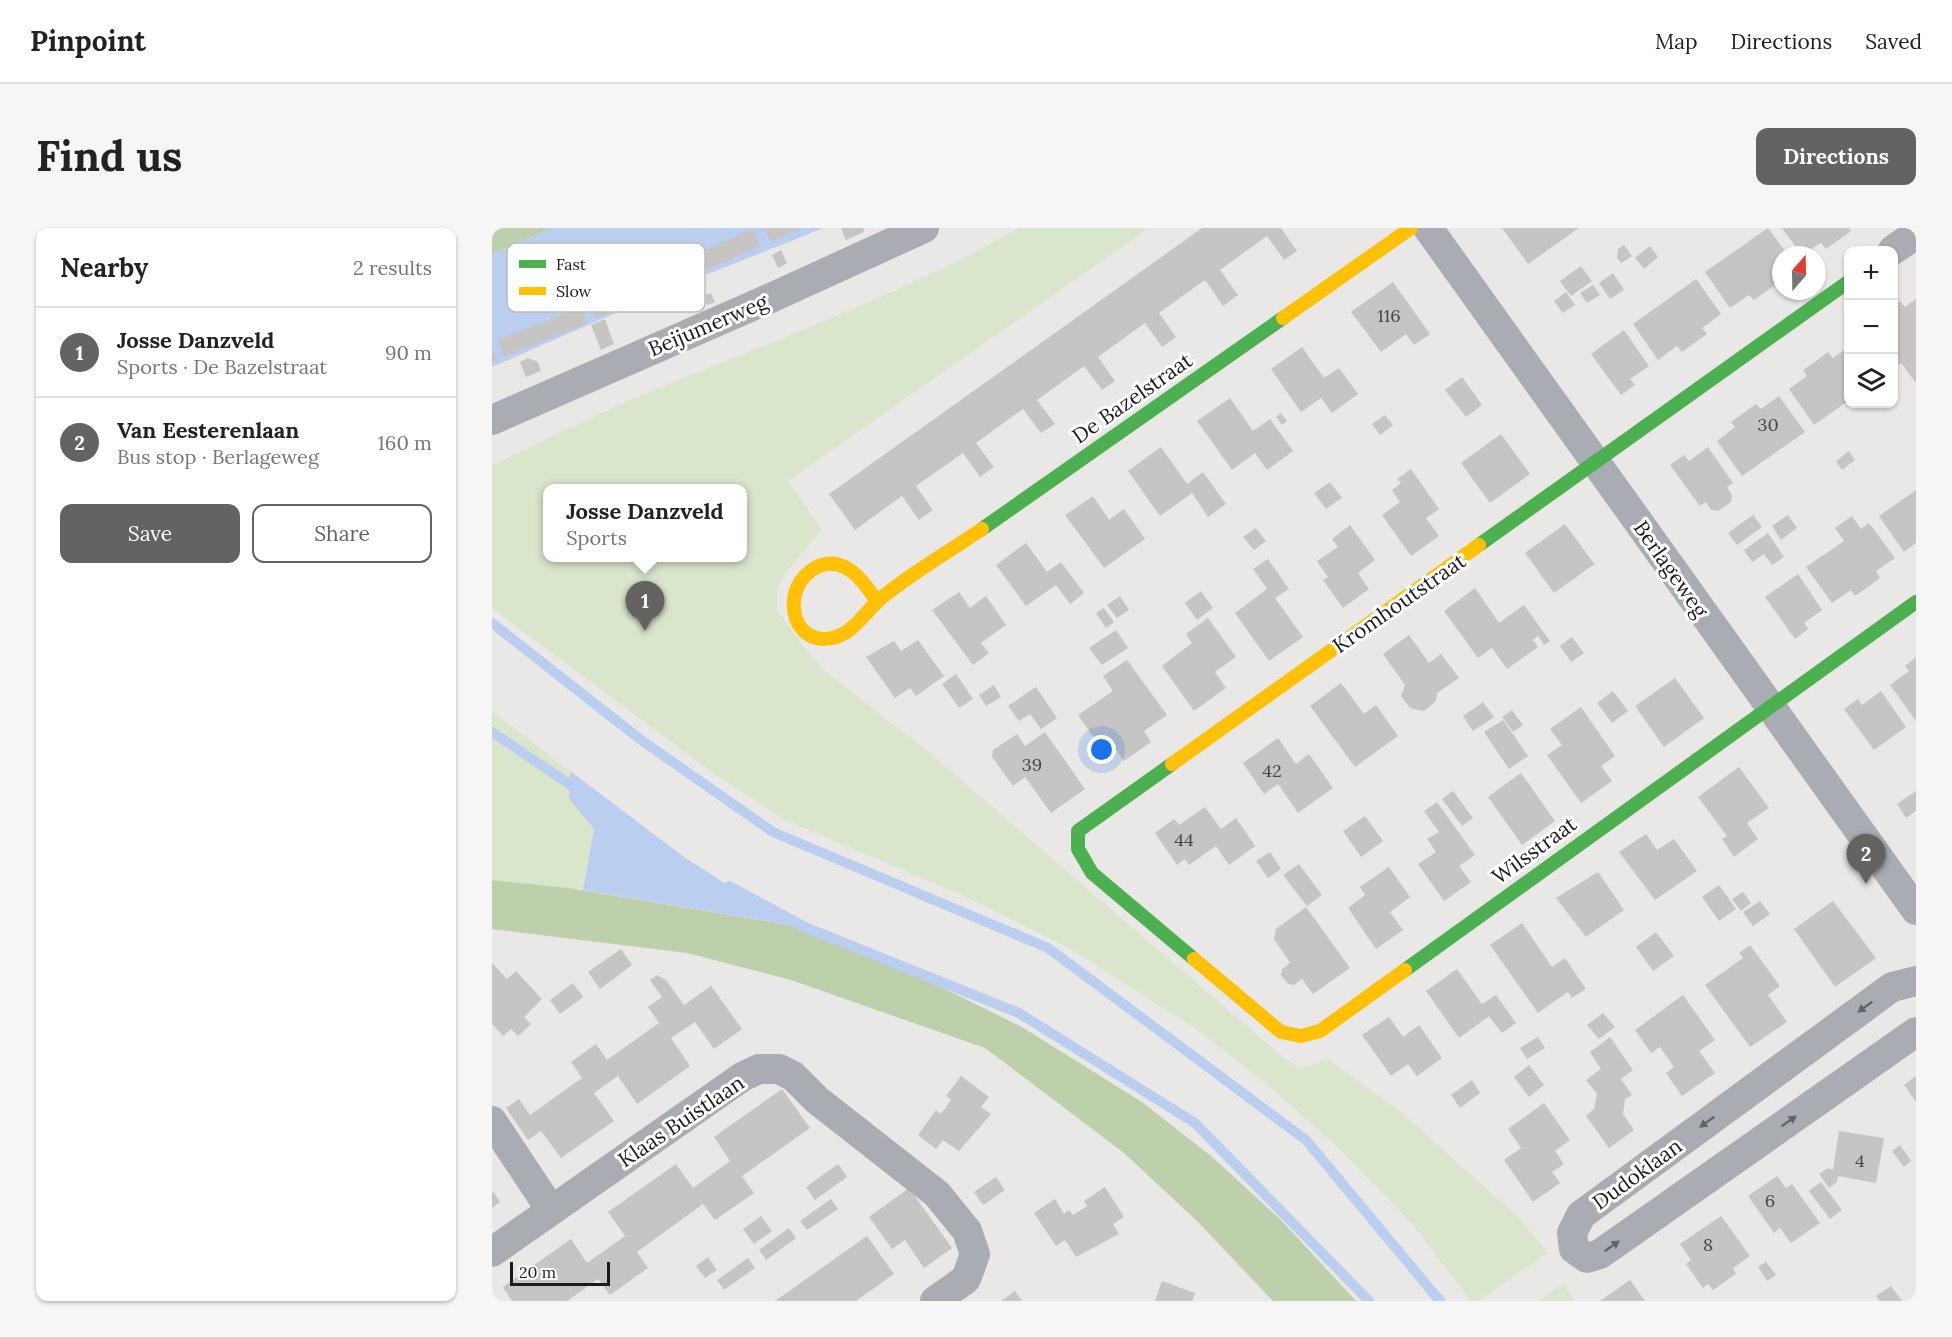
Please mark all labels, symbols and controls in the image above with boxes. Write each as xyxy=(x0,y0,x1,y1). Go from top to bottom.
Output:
text: Pinpoint xyxy=(30,23,146,59)
text: Map xyxy=(1655,28,1698,55)
text: Directions xyxy=(1731,28,1832,55)
text: Saved xyxy=(1865,28,1922,55)
button: Directions xyxy=(1756,128,1916,185)
text: Find us xyxy=(36,129,182,183)
legend xyxy=(507,243,705,312)
north arrow xyxy=(1772,246,1826,300)
map controls xyxy=(1844,246,1898,408)
button: + xyxy=(1844,246,1898,300)
text: Nearby xyxy=(60,251,148,284)
text: Fast xyxy=(556,254,587,274)
text: 2 results xyxy=(353,255,432,280)
text: Slow xyxy=(556,281,592,301)
street label: Beijumerweg xyxy=(644,288,772,362)
button: − xyxy=(1844,300,1898,354)
house number: 116 xyxy=(1377,304,1401,327)
text: Josse Danzveld xyxy=(117,326,274,354)
text: 1 xyxy=(75,340,84,365)
text: 90 m xyxy=(385,340,432,365)
street label: De Bazelstraat xyxy=(1067,346,1198,449)
text: Sports · De Bazelstraat xyxy=(117,354,327,379)
button: layers xyxy=(1844,354,1898,408)
house number: 30 xyxy=(1757,413,1779,436)
text: Van Eesterenlaan xyxy=(117,416,299,444)
text: 2 xyxy=(74,430,85,455)
text: 160 m xyxy=(378,430,432,455)
text: Bus stop · Berlageweg xyxy=(117,444,319,469)
popup xyxy=(543,484,747,562)
text: Josse Danzveld xyxy=(566,497,724,525)
button: Save xyxy=(60,504,240,563)
button: Share xyxy=(252,504,432,563)
street label: Berlageweg xyxy=(1628,515,1715,623)
text: Sports xyxy=(566,525,627,550)
street label: Kromhoutstraat xyxy=(1327,547,1471,659)
pin: 1 xyxy=(626,582,664,631)
your location xyxy=(1087,735,1116,764)
house number: 39 xyxy=(1022,753,1042,776)
house number: 42 xyxy=(1262,759,1282,782)
street label: Wilsstraat xyxy=(1486,810,1582,890)
house number: 44 xyxy=(1174,828,1194,851)
pin: 2 xyxy=(1846,834,1886,884)
one-way arrow xyxy=(1857,1001,1873,1013)
street label: Klaas Buistlaan xyxy=(613,1069,749,1173)
one-way arrow xyxy=(1780,1115,1796,1127)
one-way arrow xyxy=(1700,1116,1715,1128)
street label: Dudoklaan xyxy=(1587,1132,1687,1216)
house number: 4 xyxy=(1855,1149,1865,1172)
house number: 6 xyxy=(1765,1189,1775,1212)
house number: 8 xyxy=(1703,1233,1713,1256)
one-way arrow xyxy=(1605,1240,1620,1252)
scale bar xyxy=(510,1259,610,1286)
text: 20 m xyxy=(519,1262,556,1282)

